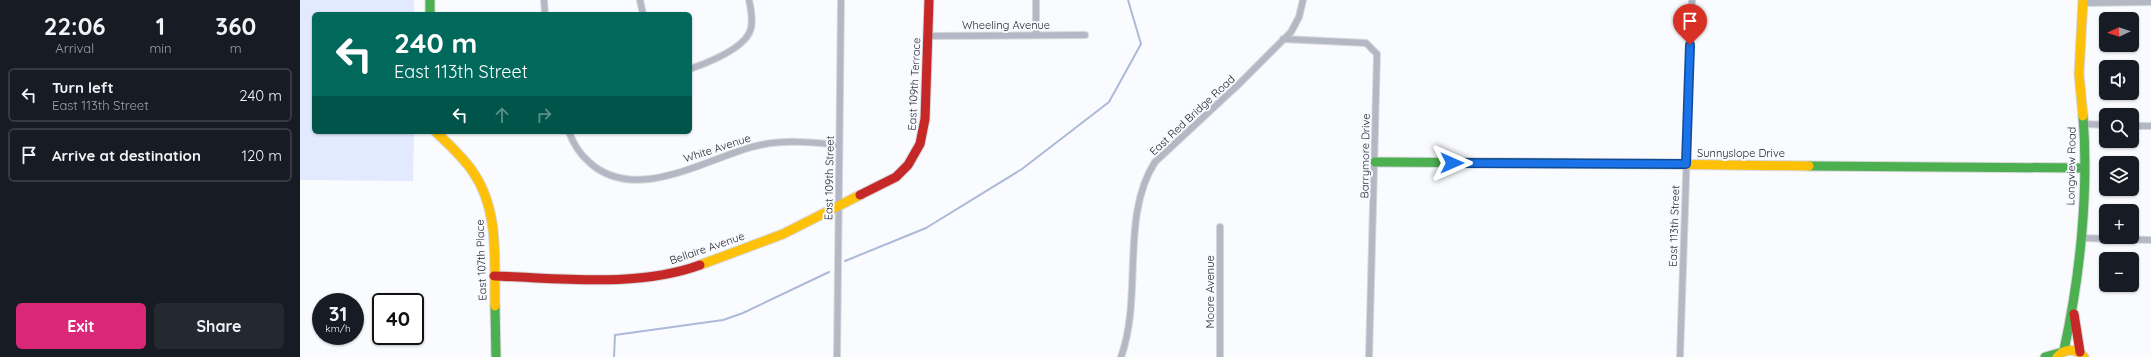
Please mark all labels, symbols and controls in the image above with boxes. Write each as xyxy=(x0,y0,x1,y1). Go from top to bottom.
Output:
pin xyxy=(1673,4,1707,45)
icon: arrive xyxy=(1679,10,1701,32)
text: 22:06 xyxy=(44,11,106,41)
text: 1 xyxy=(156,11,165,41)
text: 360 xyxy=(215,11,256,41)
north arrow xyxy=(2099,12,2139,52)
map controls xyxy=(2099,12,2139,292)
street label: Wheeling Avenue xyxy=(962,18,1050,32)
text: 240 m xyxy=(394,25,477,60)
icon: left xyxy=(328,28,380,80)
street label: East 109th Terrace xyxy=(905,37,923,131)
text: Arrival xyxy=(55,40,94,56)
text: min xyxy=(149,40,172,56)
text: m xyxy=(230,40,242,56)
text: East 113th Street xyxy=(394,60,528,83)
button: sound xyxy=(2099,60,2139,100)
street label: East Red Bridge Road xyxy=(1146,72,1238,158)
text: Turn left xyxy=(52,78,114,97)
icon: left xyxy=(18,84,40,106)
text: 240 m xyxy=(239,86,282,105)
text: East 113th Street xyxy=(52,97,149,113)
icon: left xyxy=(449,104,471,126)
icon: ahead xyxy=(491,104,513,126)
icon: right xyxy=(533,104,555,126)
button: search xyxy=(2099,108,2139,148)
street label: Barrymore Drive xyxy=(1357,113,1373,199)
street label: Longview Road xyxy=(2063,127,2079,205)
street label: White Avenue xyxy=(682,131,752,165)
street label: East 109th Street xyxy=(821,135,837,220)
position arrow xyxy=(1431,142,1473,184)
icon: arrive xyxy=(18,144,40,166)
text: Arrive at destination xyxy=(52,146,201,165)
text: 120 m xyxy=(241,146,282,165)
street label: Sunnyslope Drive xyxy=(1697,146,1785,160)
button: layers xyxy=(2099,156,2139,196)
street label: East 113th Street xyxy=(1666,185,1682,267)
button: + xyxy=(2099,204,2139,244)
street label: East 107th Place xyxy=(473,219,489,301)
street label: Bellaire Avenue xyxy=(668,229,746,267)
button: − xyxy=(2099,252,2139,292)
street label: Moore Avenue xyxy=(1203,255,1217,329)
speed limit sign: 40 xyxy=(372,293,424,345)
text: 31 xyxy=(329,301,347,326)
button: Exit xyxy=(16,303,146,349)
button: Share xyxy=(154,303,284,349)
text: km/h xyxy=(325,322,351,335)

